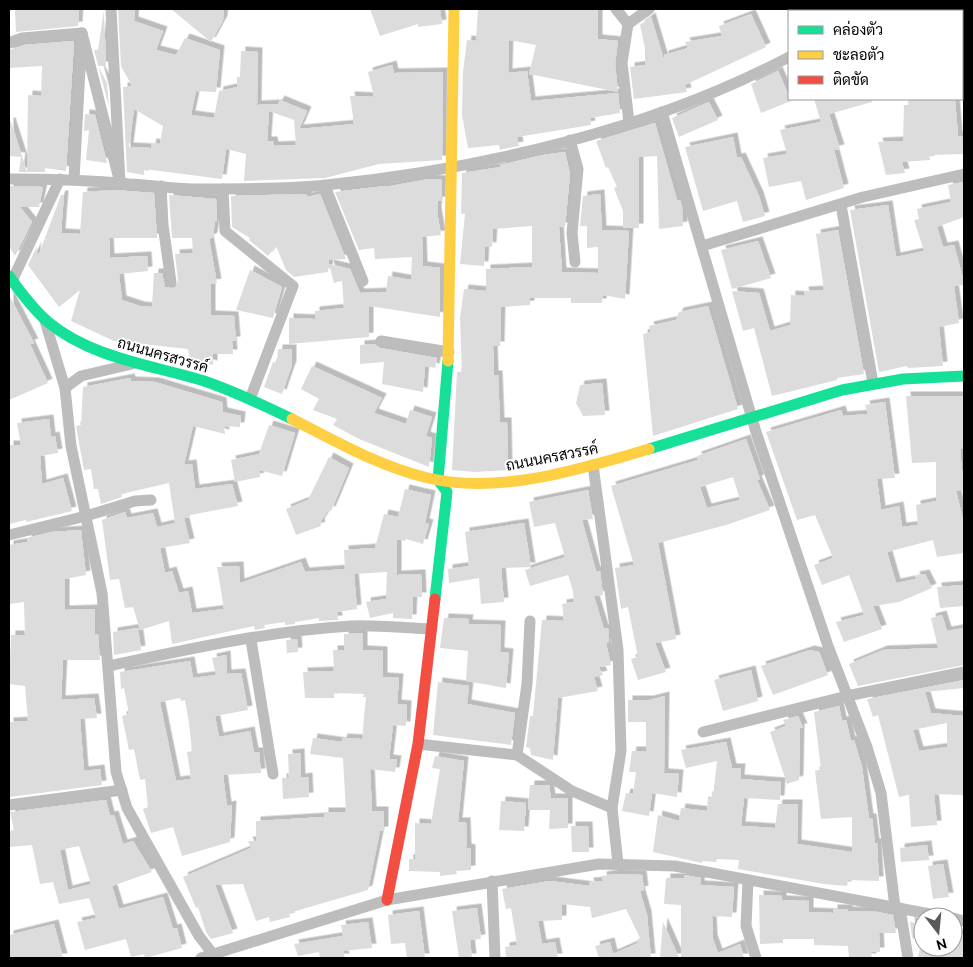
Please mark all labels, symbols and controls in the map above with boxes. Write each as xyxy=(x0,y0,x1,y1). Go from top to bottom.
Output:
legend xyxy=(788,10,963,100)
text: คล่องตัว xyxy=(833,20,883,38)
text: ชะลอตัว xyxy=(833,46,884,63)
text: ติดขัด xyxy=(833,71,869,88)
street label: ถนนนครสวรรค์ xyxy=(116,332,211,376)
street label: ถนนนครสวรรค์ xyxy=(504,438,599,474)
north arrow xyxy=(913,907,963,957)
text: N xyxy=(934,935,949,954)

